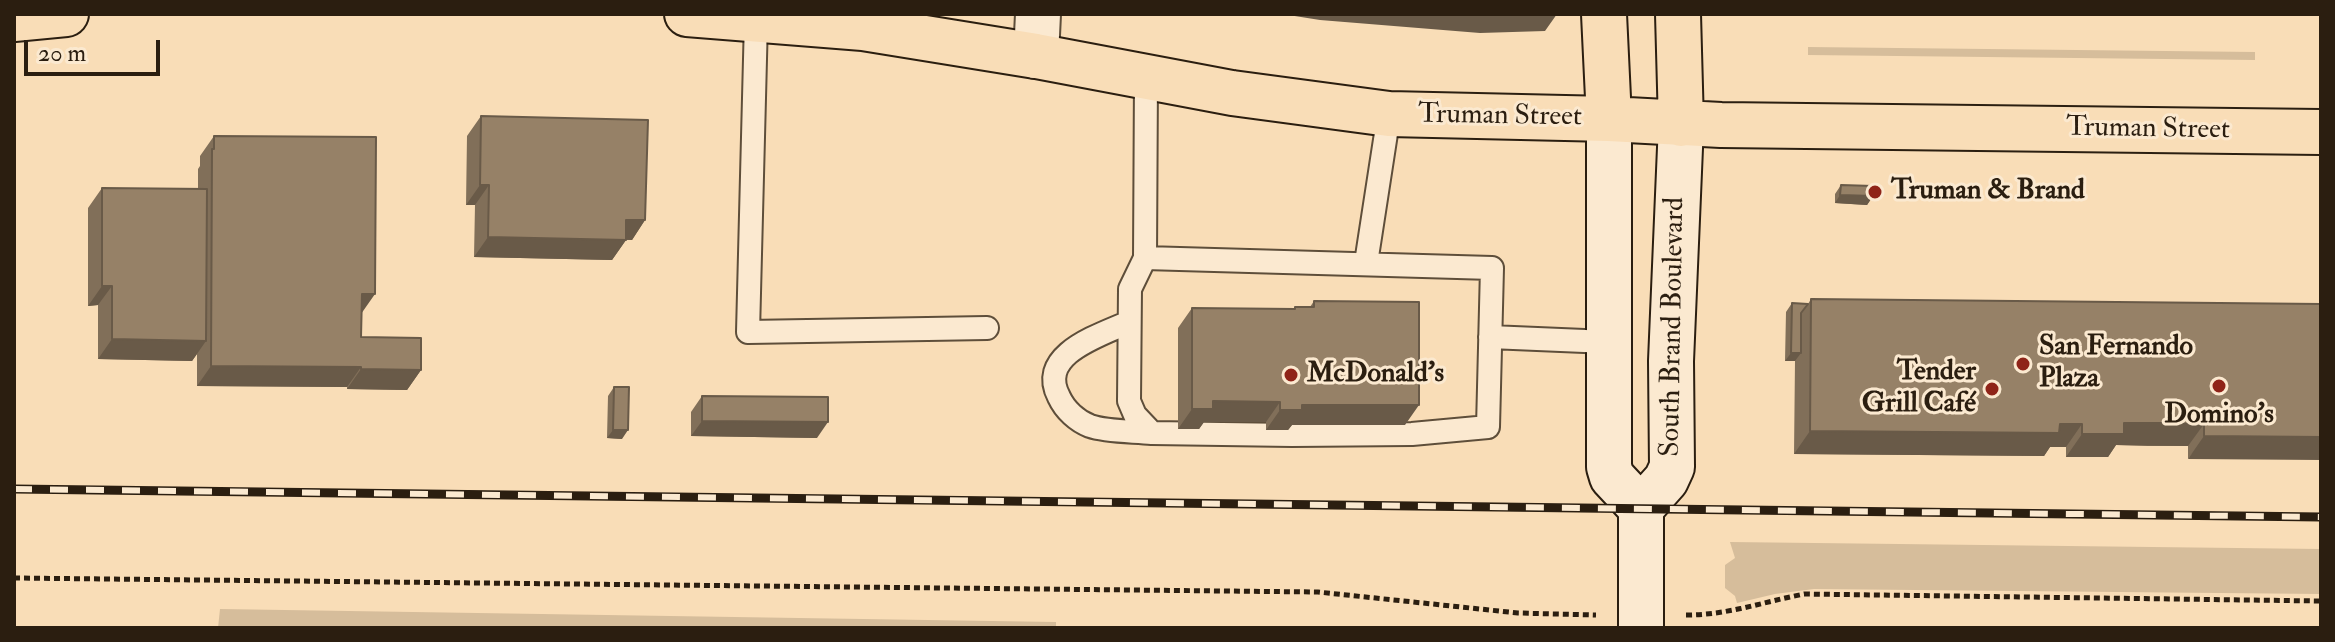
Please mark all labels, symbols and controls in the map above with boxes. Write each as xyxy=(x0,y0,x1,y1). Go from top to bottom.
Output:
scale bar xyxy=(28,24,164,74)
text: 20 m xyxy=(38,38,86,69)
street label: Truman Street xyxy=(1418,99,1582,135)
street label: Truman Street xyxy=(2066,112,2230,148)
place label: Truman & Brand xyxy=(1891,175,2085,209)
marker: Truman & Brand xyxy=(1866,183,1884,201)
street label: South Brand Boulevard xyxy=(1655,197,1693,457)
place label: San Fernando Plaza xyxy=(2039,331,2193,397)
marker: San Fernando Plaza xyxy=(2014,355,2032,373)
place label: Tender Grill Café xyxy=(1862,356,1976,422)
place label: McDonald's xyxy=(1307,358,1444,392)
marker: McDonald's xyxy=(1282,366,1300,384)
marker: Domino's xyxy=(2210,377,2228,395)
marker: Tender Grill Café xyxy=(1983,380,2001,398)
place label: Domino's xyxy=(2164,399,2274,433)

